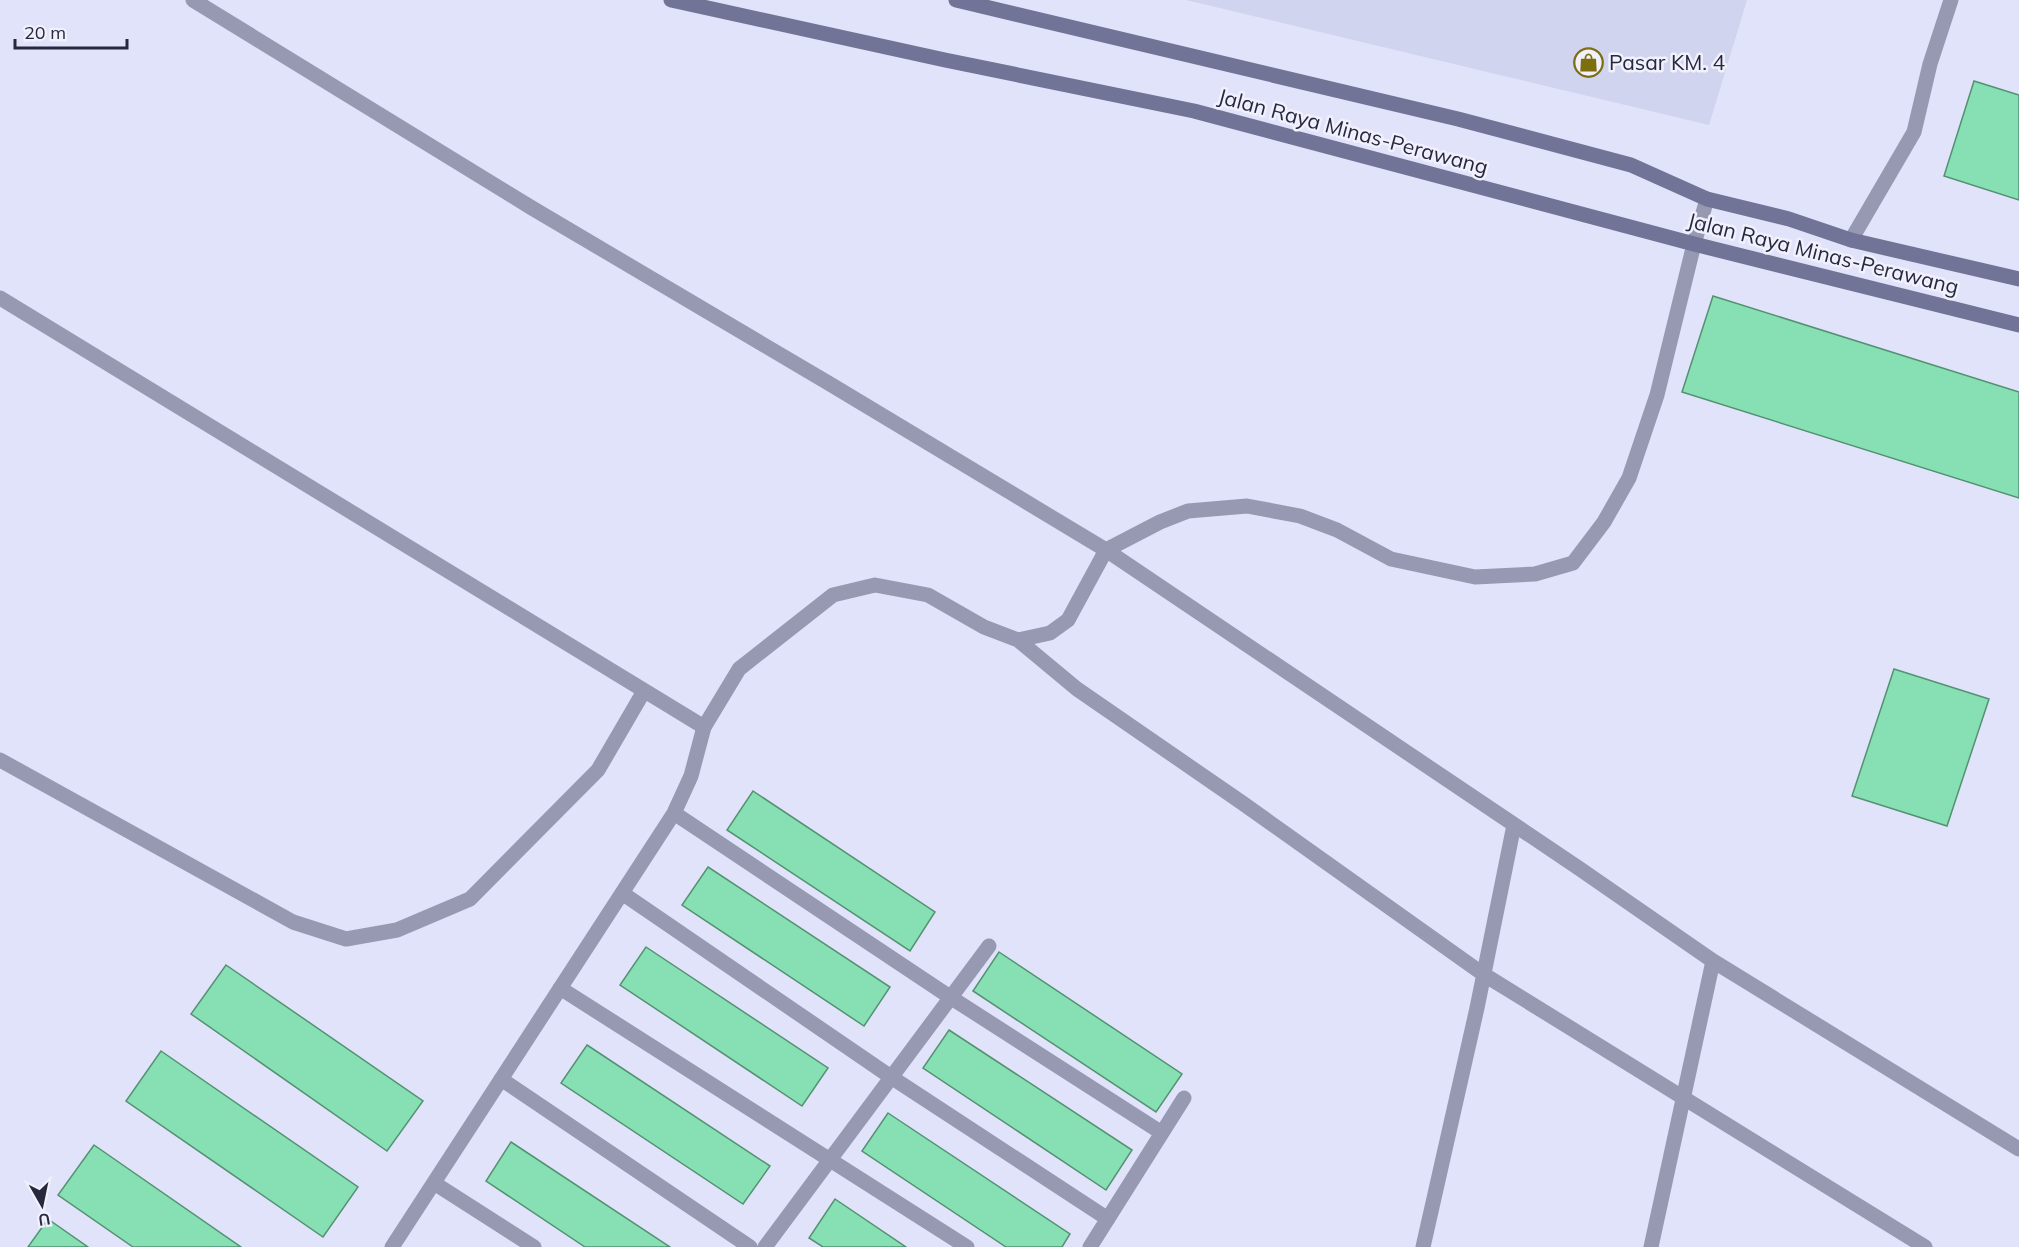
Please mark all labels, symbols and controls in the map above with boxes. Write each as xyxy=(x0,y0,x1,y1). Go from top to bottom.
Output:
scale bar xyxy=(15,12,128,50)
text: 20 m xyxy=(24,21,66,44)
shop icon: Pasar KM. 4 xyxy=(1572,47,1604,79)
place label: Pasar KM. 4 xyxy=(1609,49,1725,75)
street label: Jalan Raya Minas-Perawang xyxy=(1215,82,1491,180)
street label: Jalan Raya Minas-Perawang xyxy=(1685,207,1961,299)
north arrow xyxy=(12,1175,72,1235)
text: U xyxy=(37,1209,52,1231)

